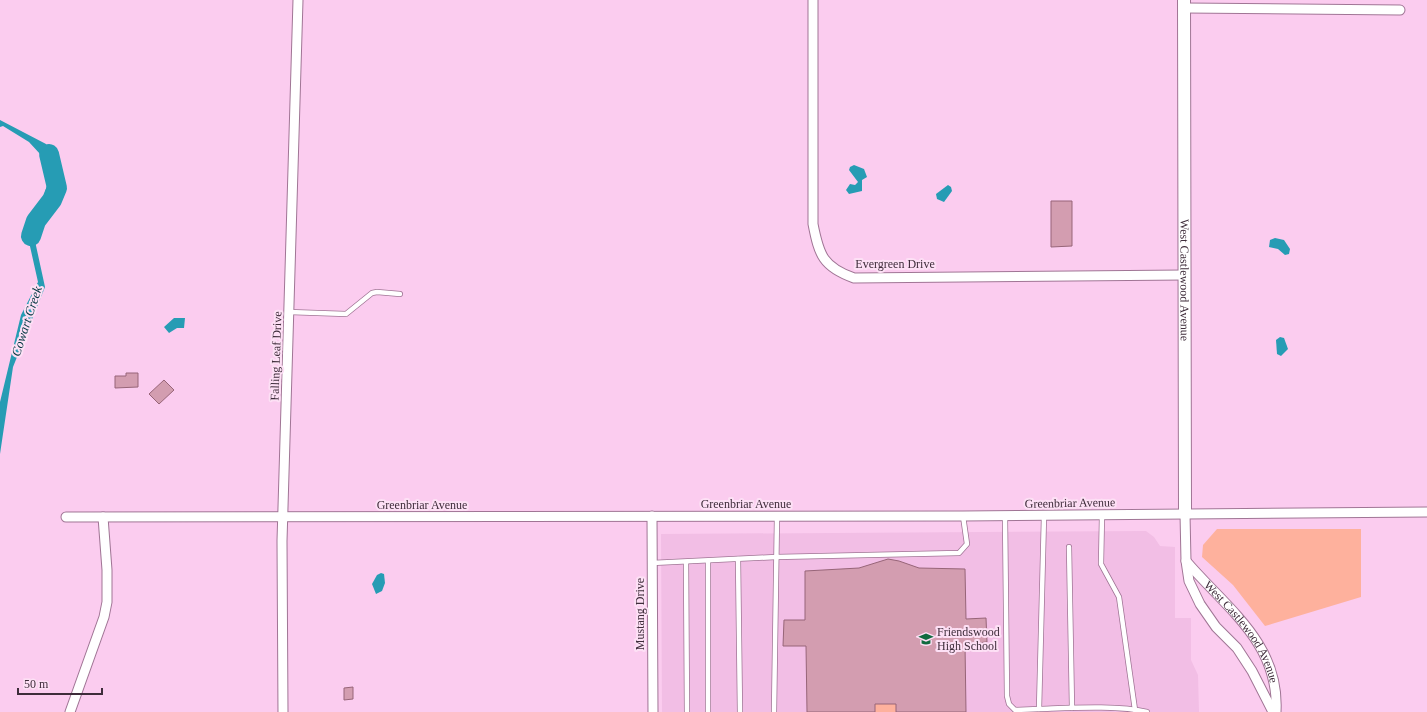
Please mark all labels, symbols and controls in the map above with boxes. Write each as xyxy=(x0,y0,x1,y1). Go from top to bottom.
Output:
street label: West Castlewood Avenue xyxy=(1177,219,1192,341)
street label: Evergreen Drive xyxy=(855,257,935,271)
water label: Cowart Creek xyxy=(8,284,45,358)
street label: Falling Leaf Drive xyxy=(267,311,285,401)
street label: Greenbriar Avenue xyxy=(1025,495,1115,511)
street label: Greenbriar Avenue xyxy=(701,497,791,511)
street label: Greenbriar Avenue xyxy=(377,498,467,512)
street label: Mustang Drive xyxy=(633,578,647,650)
street label: West Castlewood Avenue xyxy=(1201,578,1281,684)
place label: Friendswood High School xyxy=(937,625,1000,653)
school or university icon: Friendswood High School xyxy=(918,631,934,647)
scale bar xyxy=(18,670,102,696)
text: 50 m xyxy=(24,677,49,691)

